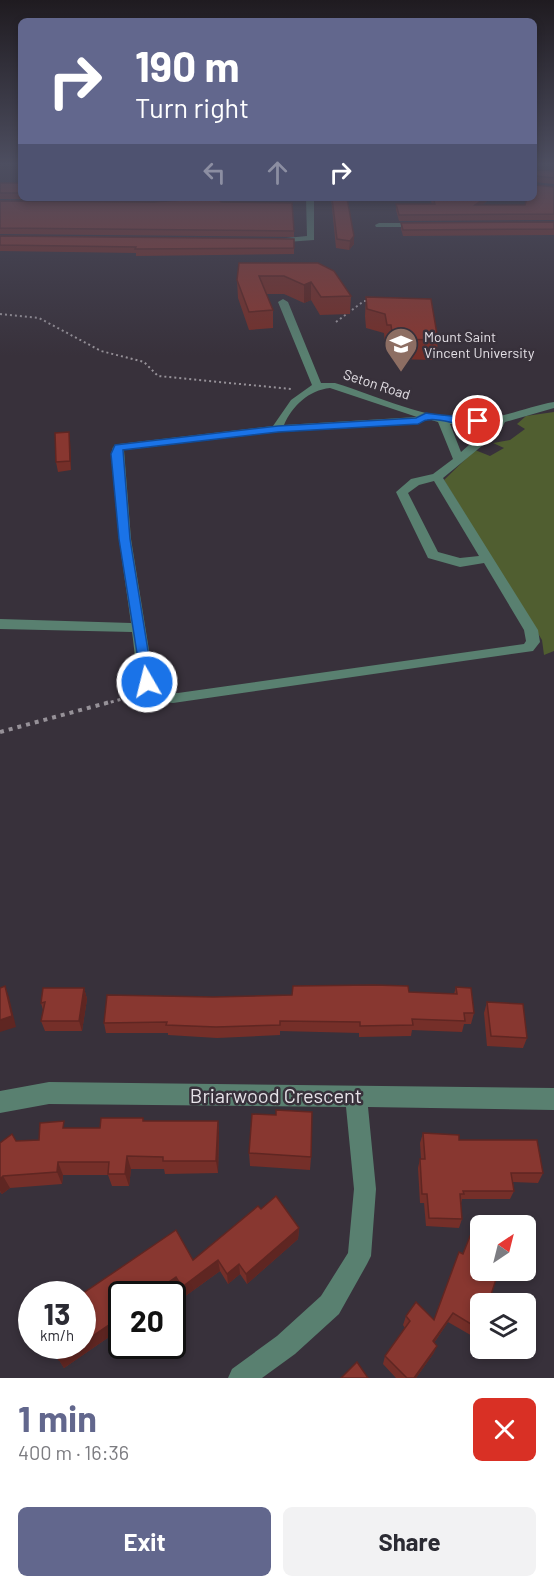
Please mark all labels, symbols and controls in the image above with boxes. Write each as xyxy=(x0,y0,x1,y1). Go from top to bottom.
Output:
text: 190 m xyxy=(135,40,240,90)
icon: right xyxy=(36,42,114,120)
text: Turn right xyxy=(135,91,249,123)
icon: left xyxy=(198,156,231,189)
icon: ahead xyxy=(261,156,294,189)
icon: right xyxy=(324,156,357,189)
school or university icon: Mount Saint Vincent University xyxy=(383,326,419,373)
place label: Mount Saint Vincent University xyxy=(424,328,535,361)
street label: Seton Road xyxy=(341,365,413,403)
pin xyxy=(452,395,503,446)
icon: arrive xyxy=(461,404,494,437)
position arrow xyxy=(115,650,179,714)
street label: Briarwood Crescent xyxy=(190,1083,362,1107)
north arrow xyxy=(470,1215,536,1281)
map controls xyxy=(470,1215,536,1359)
speed limit sign: 20 xyxy=(108,1281,186,1359)
button: layers xyxy=(470,1293,536,1359)
text: 13 xyxy=(44,1295,70,1331)
text: km/h xyxy=(40,1326,74,1344)
text: 1 min xyxy=(18,1396,97,1439)
button: close xyxy=(473,1398,536,1461)
text: 400 m · 16:36 xyxy=(18,1440,129,1464)
button: Exit xyxy=(18,1507,271,1576)
button: Share xyxy=(283,1507,536,1576)

